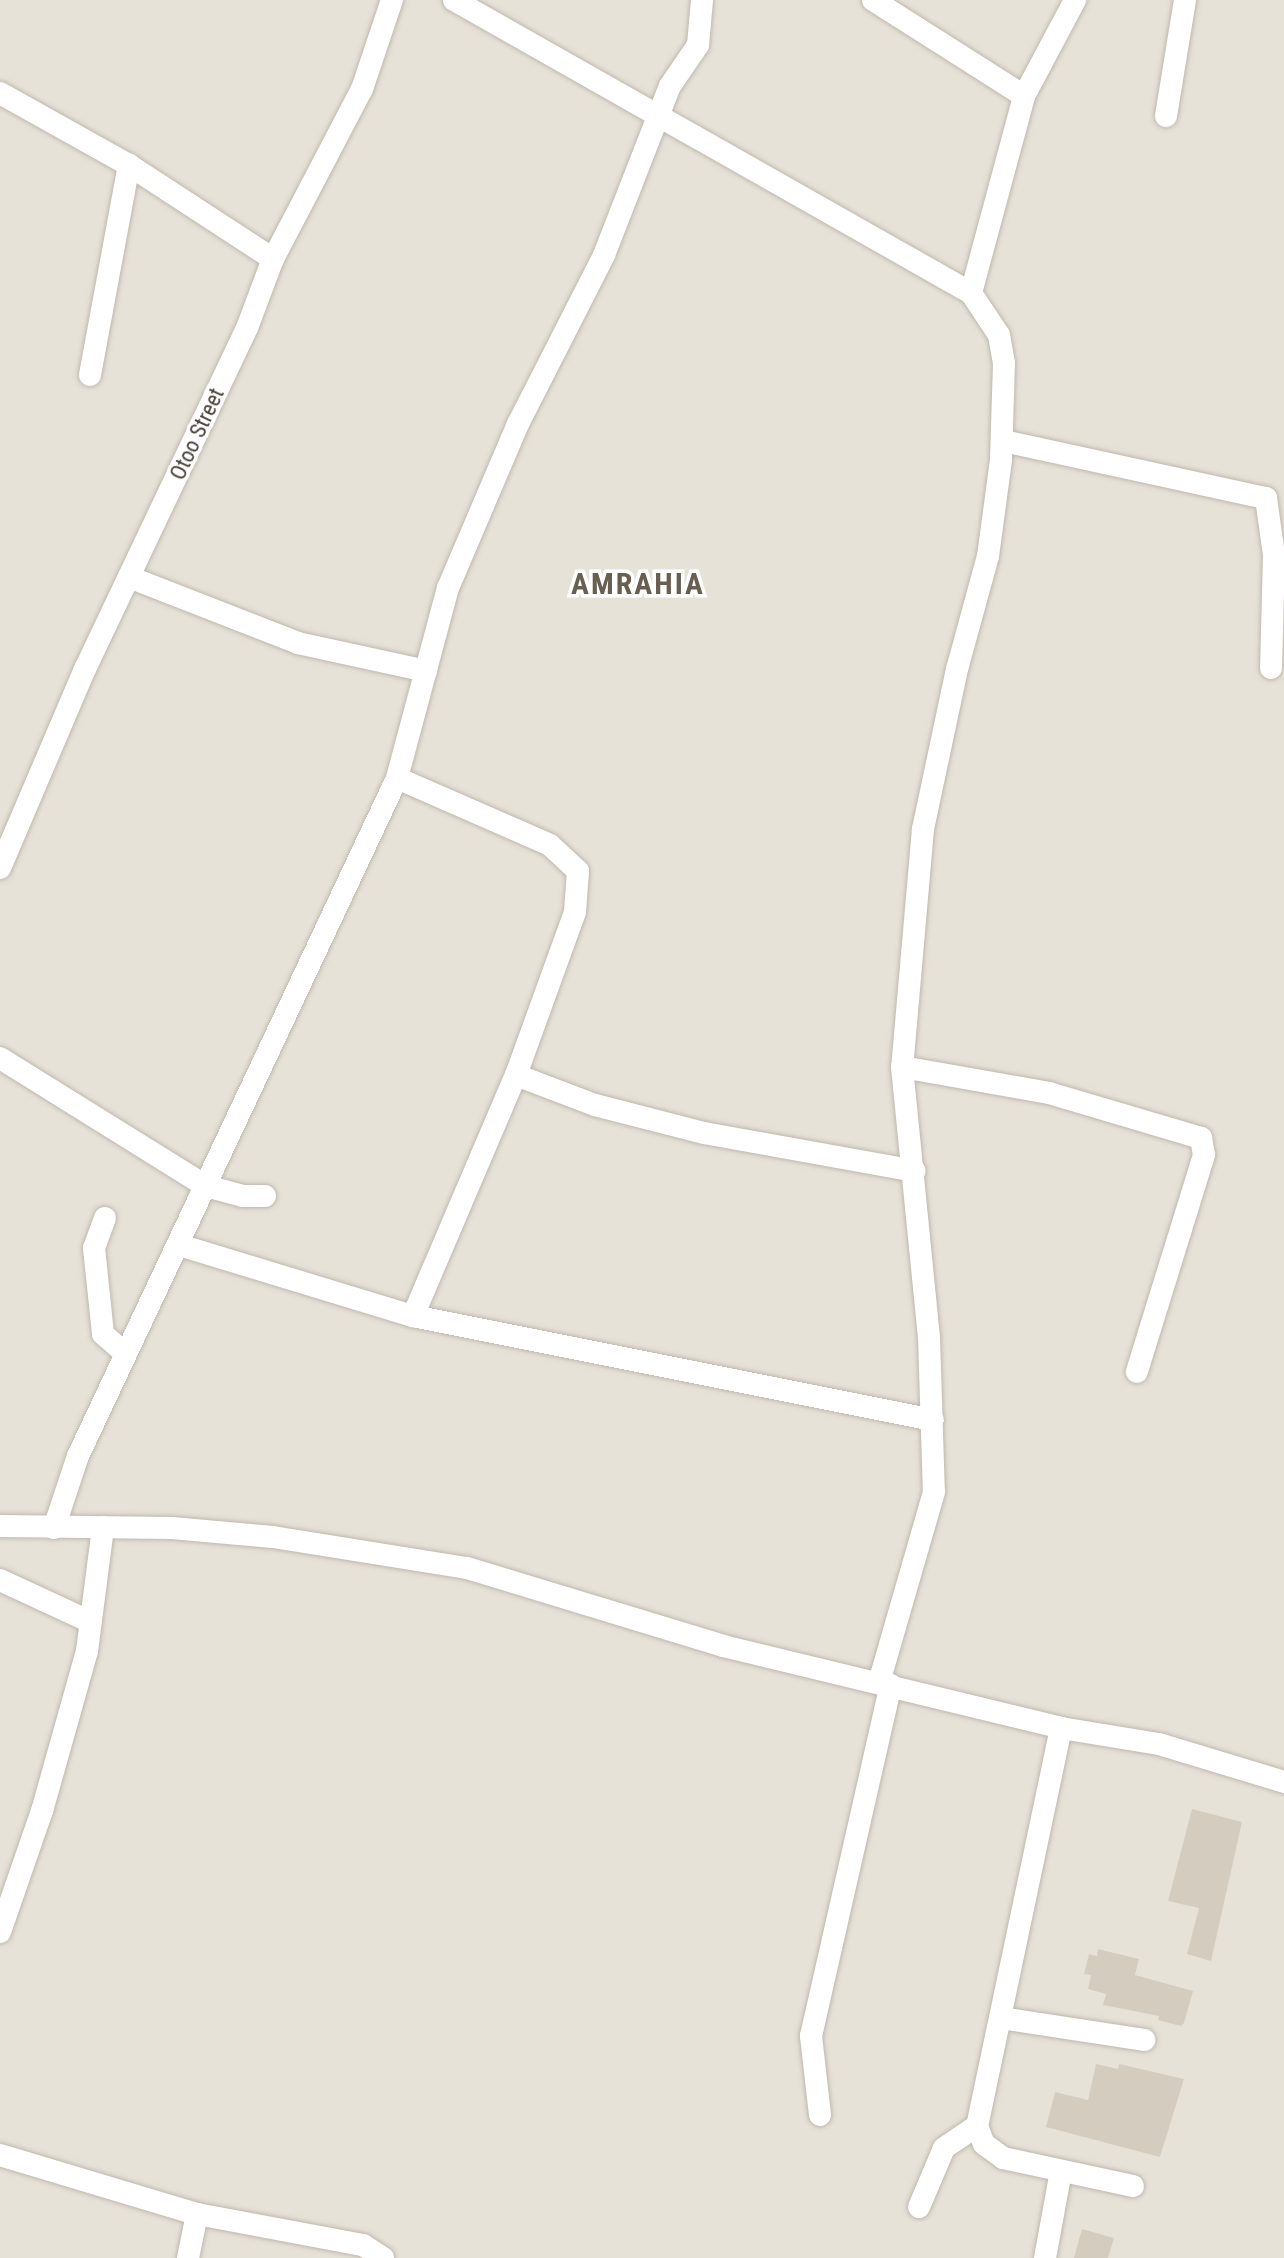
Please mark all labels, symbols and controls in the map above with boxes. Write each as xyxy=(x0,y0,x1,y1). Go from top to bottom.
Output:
street label: Otoo Street xyxy=(164,384,230,484)
district label: AMRAHIA xyxy=(571,566,705,602)

